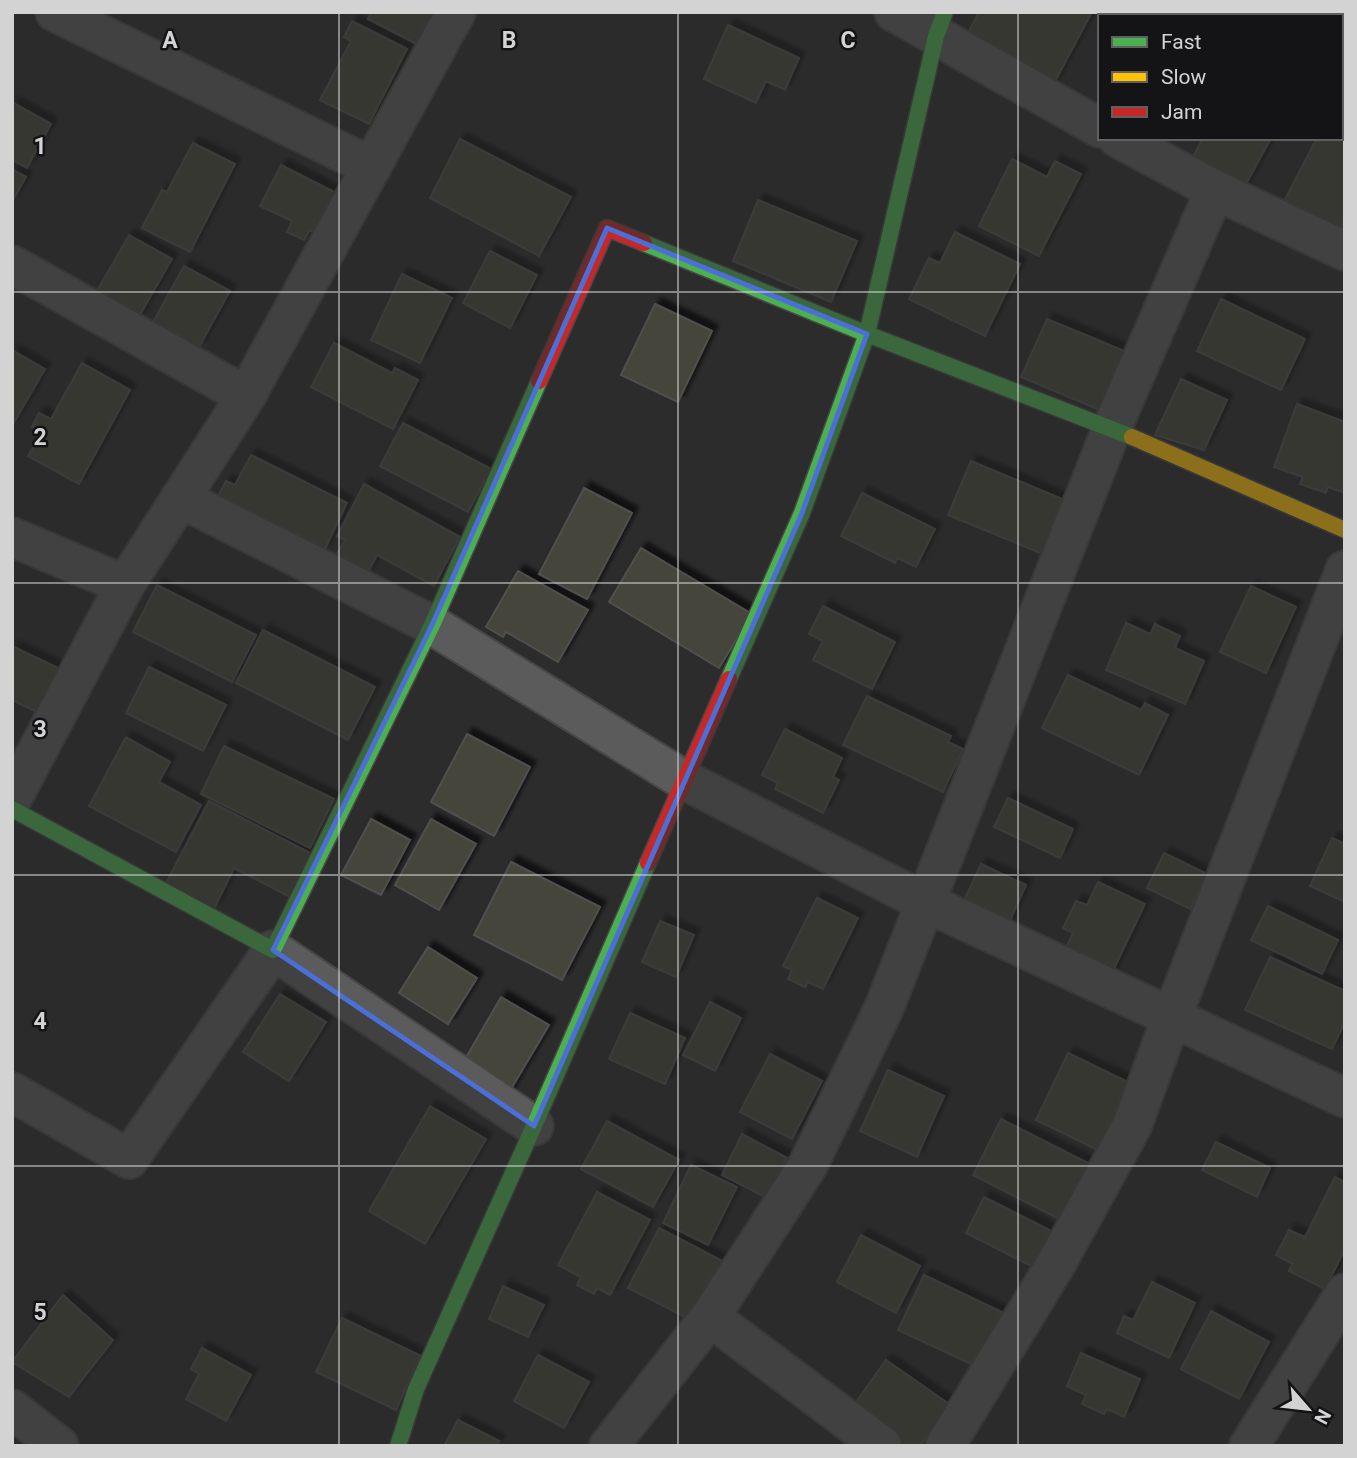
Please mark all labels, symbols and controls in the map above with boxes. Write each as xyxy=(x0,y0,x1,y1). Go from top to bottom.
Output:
legend xyxy=(1098,14,1343,140)
text: A xyxy=(162,27,178,54)
text: B xyxy=(502,27,516,54)
text: C xyxy=(840,27,856,54)
text: Fast xyxy=(1161,30,1202,54)
text: Slow xyxy=(1161,65,1207,89)
text: Jam xyxy=(1161,100,1202,124)
text: 1 xyxy=(33,133,47,160)
text: 2 xyxy=(33,424,47,451)
text: 3 xyxy=(33,716,47,743)
text: 4 xyxy=(33,1008,47,1035)
text: 5 xyxy=(33,1299,47,1326)
north arrow xyxy=(1273,1374,1343,1444)
text: N xyxy=(1309,1405,1336,1428)

